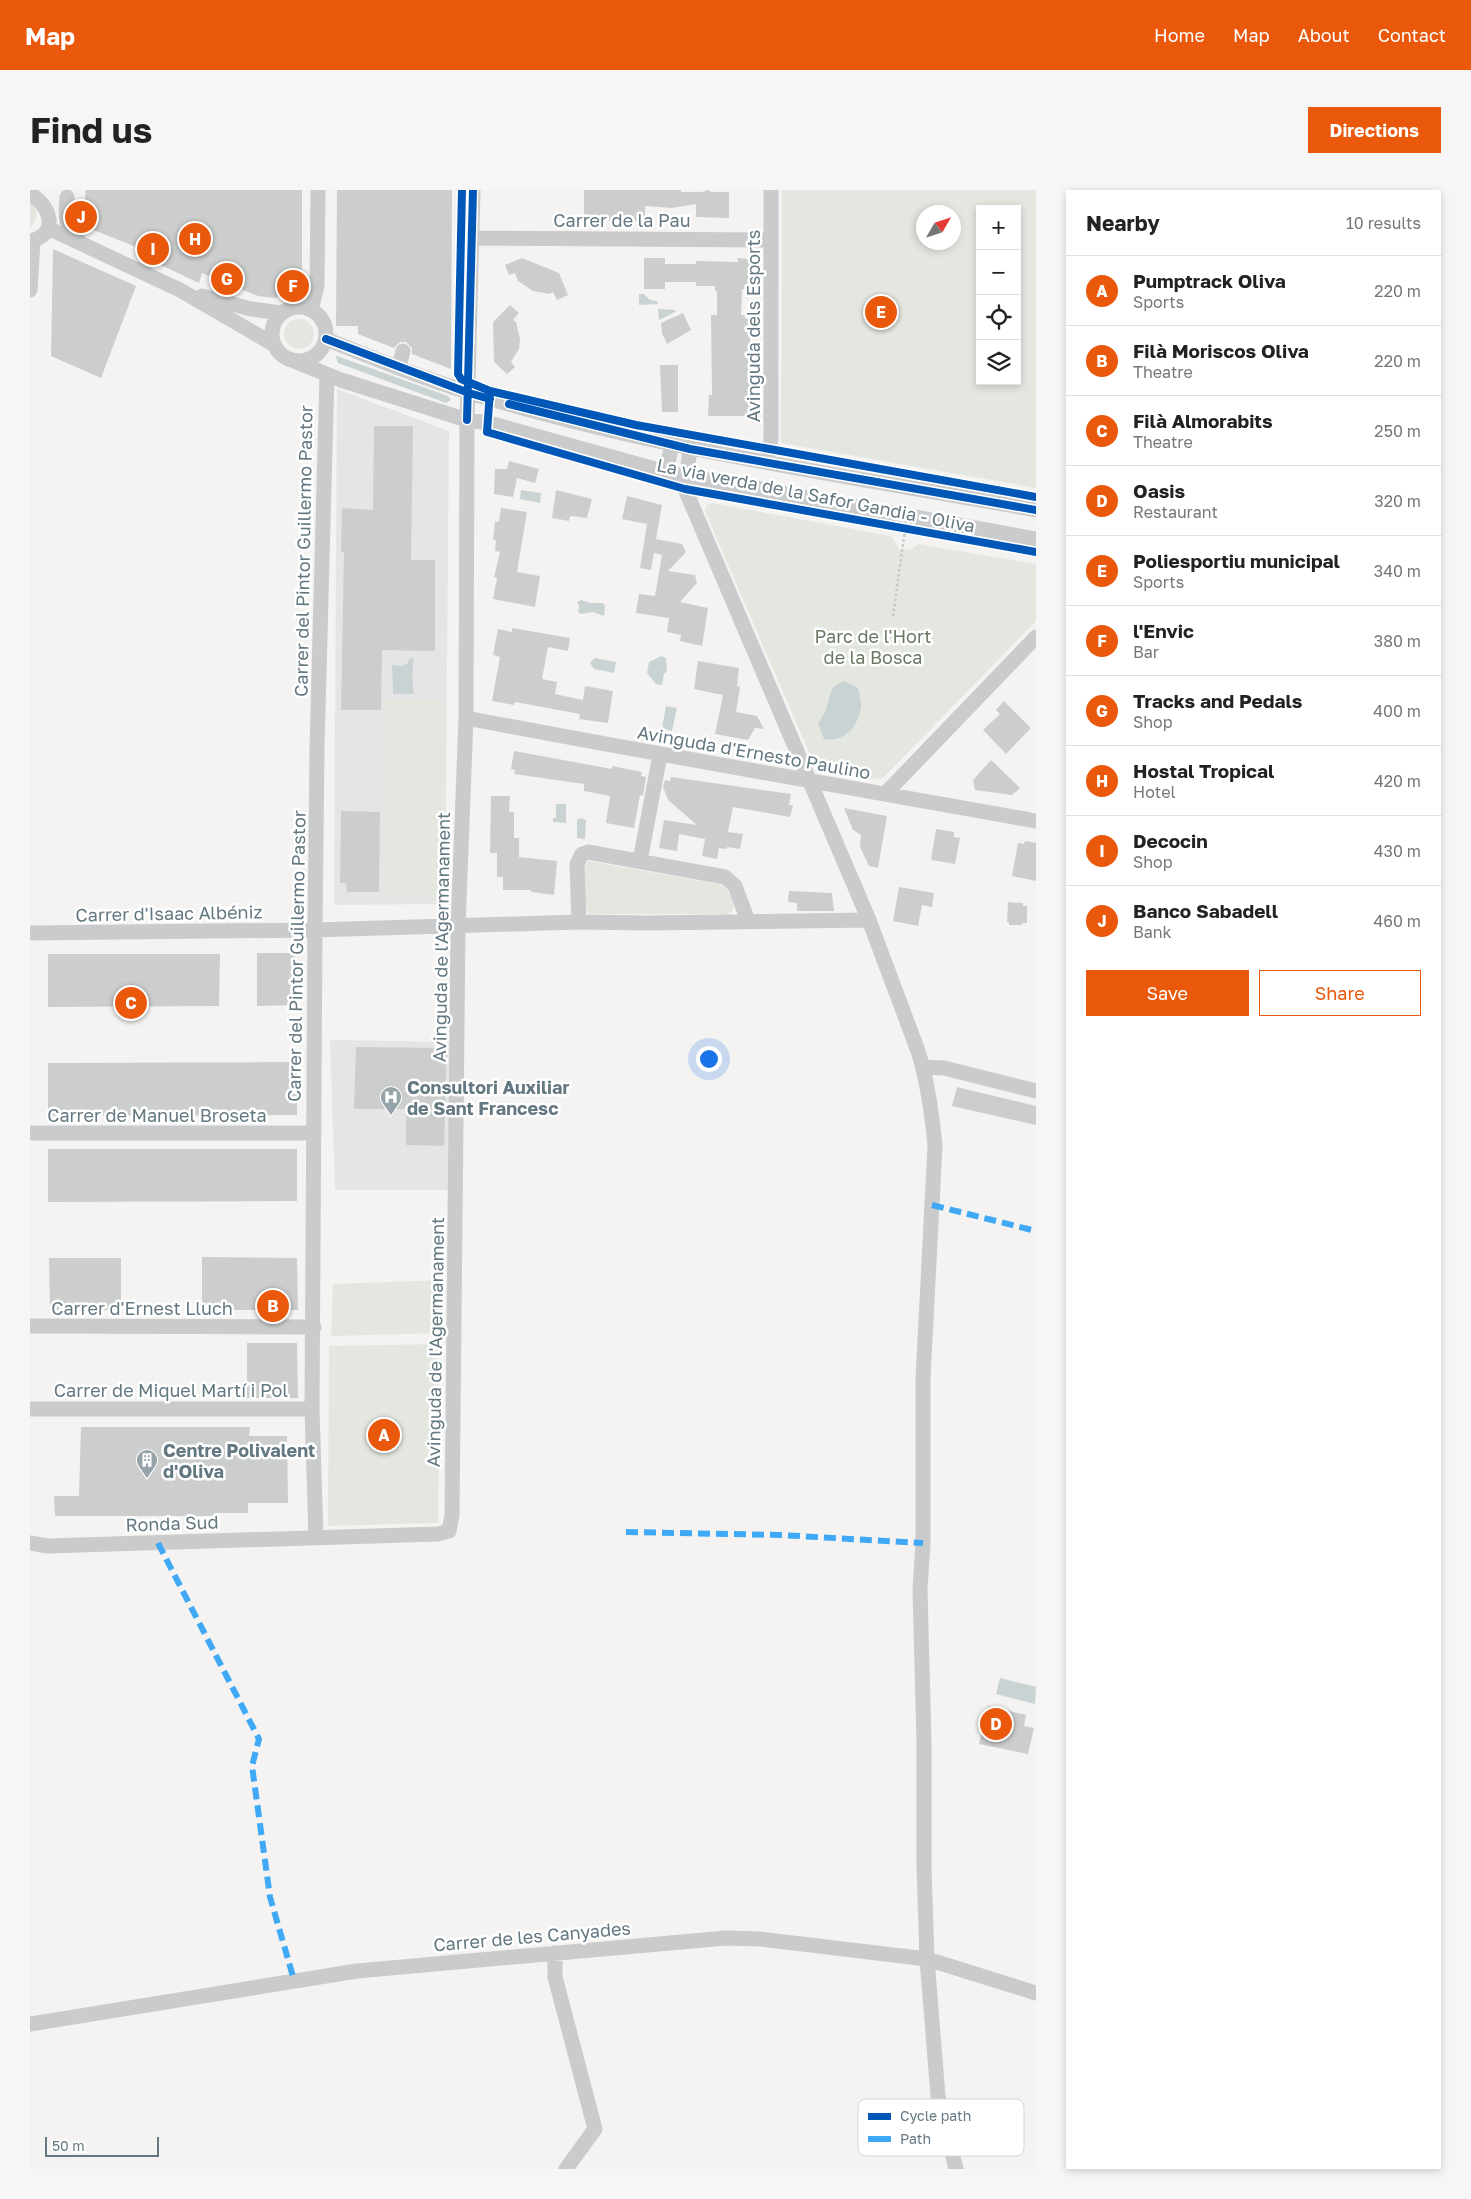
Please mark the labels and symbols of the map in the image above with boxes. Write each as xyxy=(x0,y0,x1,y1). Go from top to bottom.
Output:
pin: J xyxy=(65,198,97,236)
north arrow xyxy=(916,205,961,250)
street label: Carrer de la Pau xyxy=(553,209,691,231)
pin: H xyxy=(179,220,211,258)
pin: I xyxy=(137,230,169,268)
street label: Avinguda dels Esports xyxy=(742,230,764,422)
pin: G xyxy=(211,260,243,298)
pin: F xyxy=(277,267,309,305)
pin: E xyxy=(865,293,897,331)
street label: Carrer del Pintor Guillermo Pastor xyxy=(289,405,317,697)
street label: La via verda de la Safor Gandia - Oliva xyxy=(655,453,977,537)
park label: Parc de l'Hort de la Bosca xyxy=(815,625,932,668)
street label: Avinguda d'Ernesto Paulino xyxy=(636,721,872,783)
street label: Carrer del Pintor Guillermo Pastor xyxy=(282,810,310,1102)
street label: Avinguda de l'Agermanament xyxy=(428,812,454,1062)
street label: Carrer d'Isaac Albéniz xyxy=(75,900,263,926)
pin: C xyxy=(115,984,147,1022)
your location xyxy=(696,1046,722,1072)
place label: Consultori Auxiliar de Sant Francesc xyxy=(407,1076,569,1119)
hospital icon: Consultori Auxiliar de Sant Francesc xyxy=(379,1085,403,1116)
street label: Carrer de Manuel Broseta xyxy=(47,1104,267,1126)
street label: Avinguda de l'Agermanament xyxy=(422,1217,448,1467)
pin: B xyxy=(257,1287,289,1325)
street label: Carrer d'Ernest Lluch xyxy=(51,1297,233,1319)
street label: Carrer de Miquel Martí i Pol xyxy=(54,1379,288,1401)
pin: A xyxy=(368,1416,400,1454)
place label: Centre Polivalent d'Oliva xyxy=(163,1439,315,1482)
building icon: Centre Polivalent d'Oliva xyxy=(135,1448,159,1479)
street label: Ronda Sud xyxy=(125,1510,219,1536)
pin: D xyxy=(980,1705,1012,1743)
street label: Carrer de les Canyades xyxy=(432,1916,632,1956)
legend xyxy=(858,2099,1024,2156)
text: Cycle path xyxy=(900,2107,971,2124)
text: Path xyxy=(900,2130,931,2147)
scale bar xyxy=(45,2134,159,2157)

